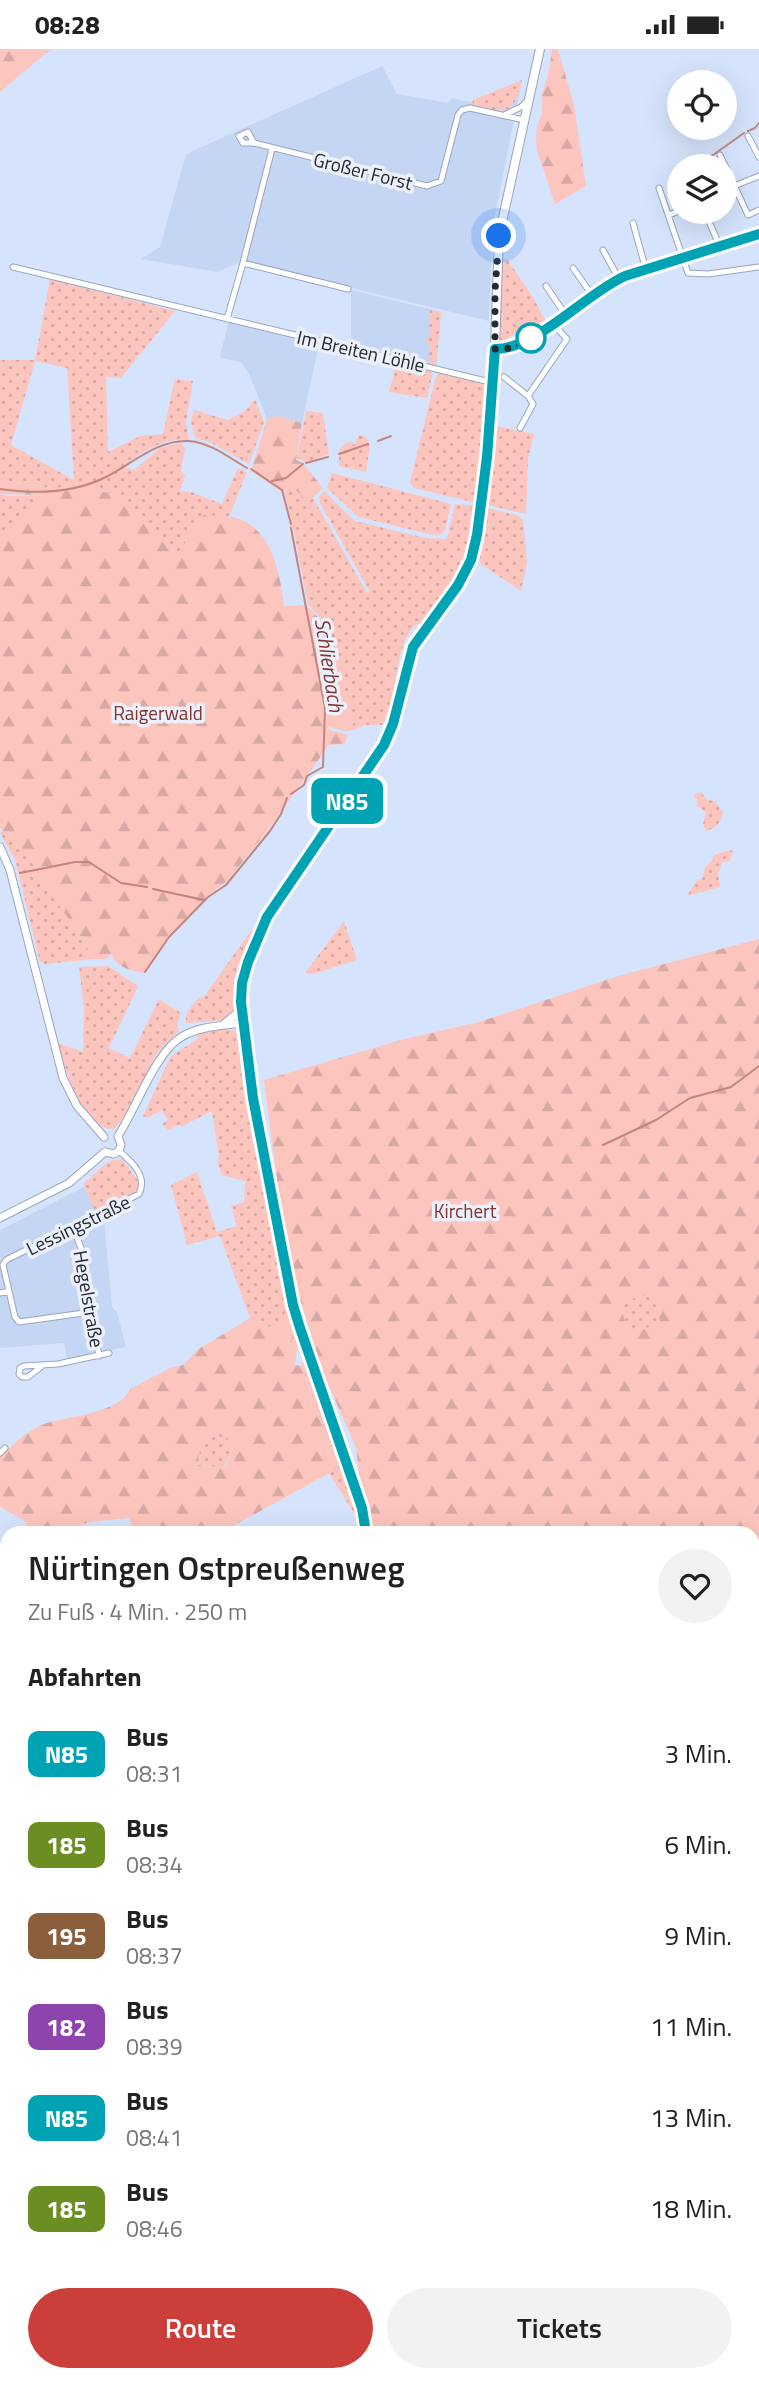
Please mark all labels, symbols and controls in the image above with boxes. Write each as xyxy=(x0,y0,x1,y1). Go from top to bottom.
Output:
text: 08:28 xyxy=(35,5,100,44)
map controls xyxy=(667,70,737,224)
button: locate xyxy=(667,70,737,140)
street label: Großer Forst xyxy=(311,144,416,197)
button: layers xyxy=(667,154,737,224)
your location xyxy=(481,218,516,253)
street label: Im Breiten Löhle xyxy=(294,322,428,379)
unlabelled marker xyxy=(516,323,546,353)
water label: Schlierbach xyxy=(307,616,353,715)
park label: Raigerwald xyxy=(113,698,203,727)
line badge: N85 xyxy=(307,778,387,824)
text: N85 xyxy=(325,783,369,819)
street label: Lessingstraße xyxy=(21,1187,135,1262)
park label: Kirchert xyxy=(434,1196,497,1225)
street label: Hegelstraße xyxy=(67,1248,112,1350)
text: Nürtingen Ostpreußenweg xyxy=(28,1543,404,1593)
button: heart xyxy=(658,1549,732,1623)
text: Zu Fuß · 4 Min. · 250 m xyxy=(28,1594,247,1629)
text: Abfahrten xyxy=(28,1657,142,1696)
text: Bus xyxy=(126,1717,168,1756)
text: 3 Min. xyxy=(665,1734,732,1773)
text: N85 xyxy=(45,1736,88,1772)
text: 08:31 xyxy=(126,1756,183,1791)
text: Bus xyxy=(126,1808,168,1847)
text: 6 Min. xyxy=(665,1825,732,1864)
text: 185 xyxy=(46,1827,87,1863)
text: 08:34 xyxy=(126,1847,183,1882)
text: Bus xyxy=(126,1899,168,1938)
text: 9 Min. xyxy=(665,1916,732,1955)
text: 195 xyxy=(46,1918,87,1954)
text: 08:37 xyxy=(126,1938,183,1973)
text: Bus xyxy=(126,1990,168,2029)
text: 11 Min. xyxy=(650,2007,732,2046)
text: 182 xyxy=(46,2009,87,2045)
text: 08:39 xyxy=(126,2029,183,2064)
text: Bus xyxy=(126,2081,168,2120)
text: 13 Min. xyxy=(650,2098,732,2137)
text: N85 xyxy=(45,2100,88,2136)
text: 08:41 xyxy=(126,2120,183,2155)
text: Bus xyxy=(126,2172,168,2211)
text: 18 Min. xyxy=(650,2189,732,2228)
text: 185 xyxy=(46,2191,87,2227)
text: 08:46 xyxy=(126,2211,183,2246)
button: Route xyxy=(28,2288,373,2368)
button: Tickets xyxy=(387,2288,732,2368)

